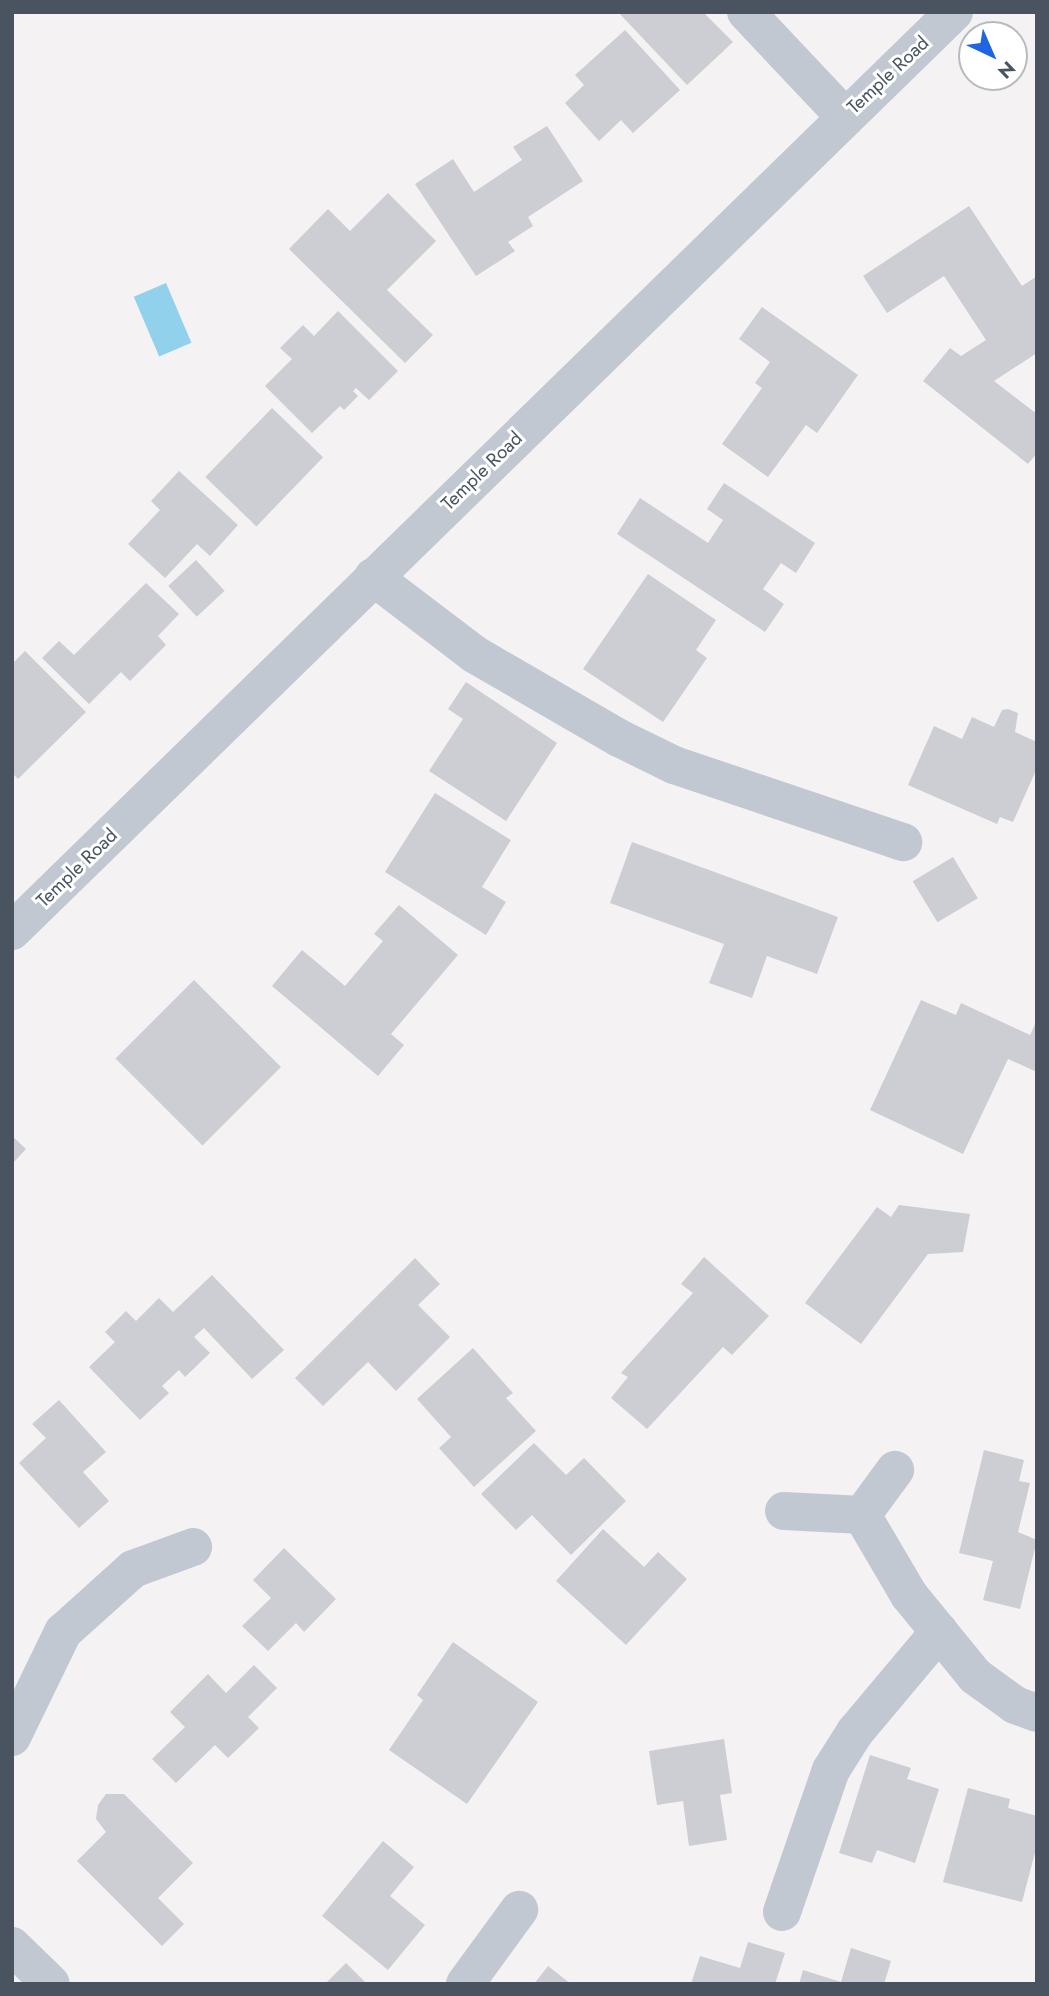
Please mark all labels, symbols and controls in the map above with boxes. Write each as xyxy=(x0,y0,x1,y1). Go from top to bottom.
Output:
north arrow xyxy=(958,21,1028,91)
street label: Temple Road xyxy=(842,31,934,119)
text: N xyxy=(992,55,1021,85)
street label: Temple Road xyxy=(437,427,527,515)
street label: Temple Road xyxy=(32,824,122,912)

